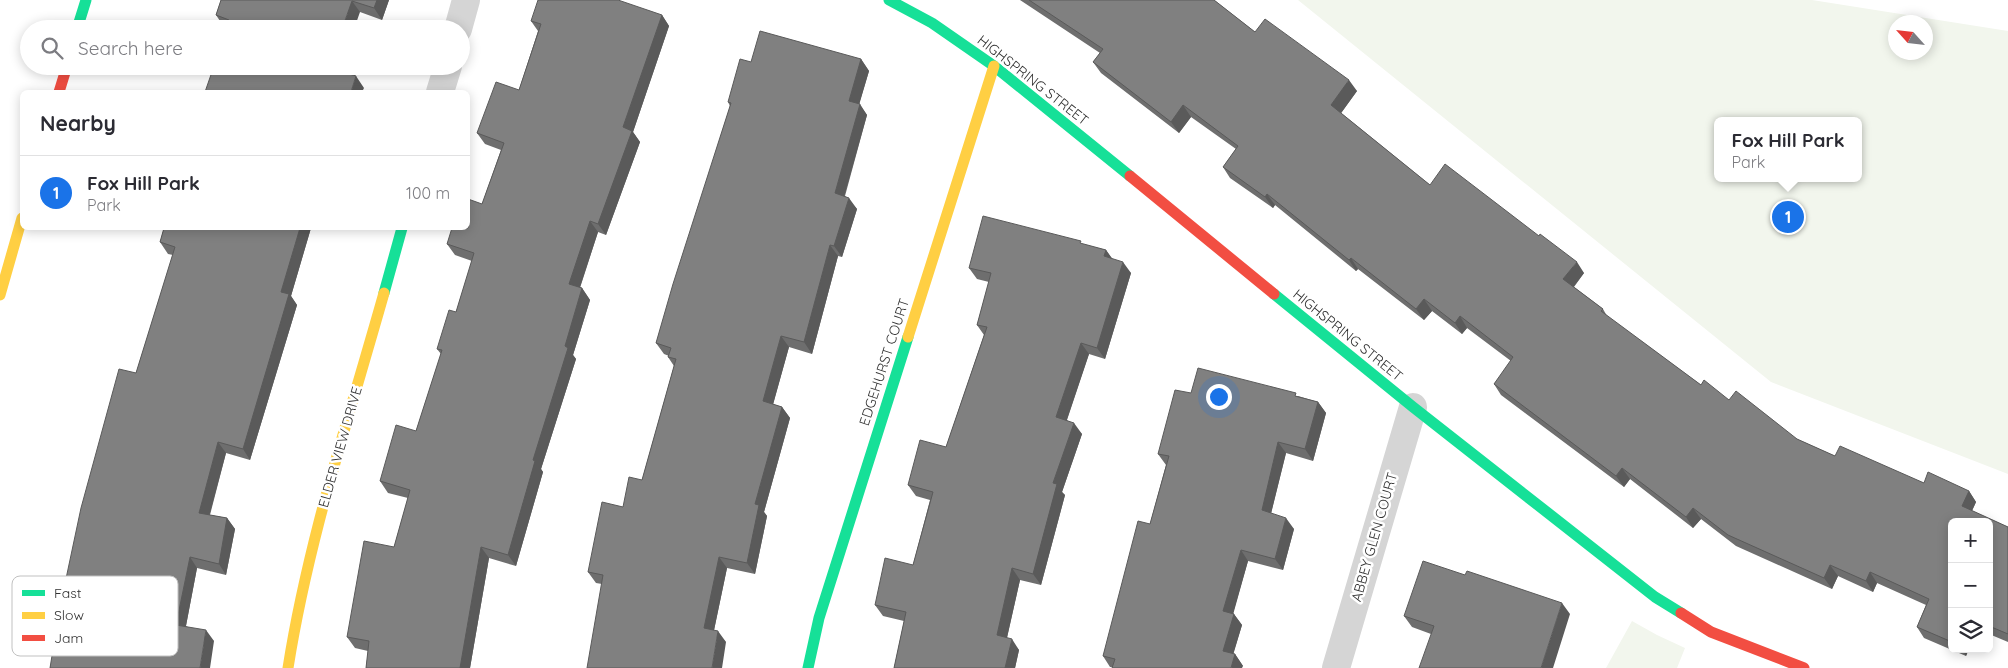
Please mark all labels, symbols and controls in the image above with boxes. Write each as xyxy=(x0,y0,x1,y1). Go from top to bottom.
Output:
north arrow xyxy=(1888,15,1933,60)
search box xyxy=(20,20,470,75)
street label: HIGHSPRING STREET xyxy=(974,31,1092,129)
icon: search xyxy=(38,34,66,62)
text: Search here xyxy=(78,36,183,60)
text: Nearby xyxy=(40,110,116,136)
popup xyxy=(1714,117,1862,182)
text: Fox Hill Park xyxy=(1732,128,1844,152)
text: Park xyxy=(1732,152,1765,172)
text: Fox Hill Park xyxy=(87,171,200,195)
text: 1 xyxy=(53,183,59,203)
text: 100 m xyxy=(406,183,450,203)
text: Park xyxy=(87,195,121,215)
pin: 1 xyxy=(1772,198,1804,236)
street label: HIGHSPRING STREET xyxy=(1289,285,1407,385)
street label: EDGEHURST COURT xyxy=(855,296,913,428)
street label: ELDER VIEW DRIVE xyxy=(314,384,366,510)
your location xyxy=(1206,384,1232,410)
street label: ABBEY GLEN COURT xyxy=(1347,470,1401,604)
map controls xyxy=(1948,518,1993,653)
button: + xyxy=(1948,518,1993,563)
button: − xyxy=(1948,563,1993,608)
legend xyxy=(12,576,178,656)
text: Fast xyxy=(54,584,82,602)
text: Slow xyxy=(54,606,84,624)
button: layers xyxy=(1948,608,1993,653)
text: Jam xyxy=(54,629,83,647)

